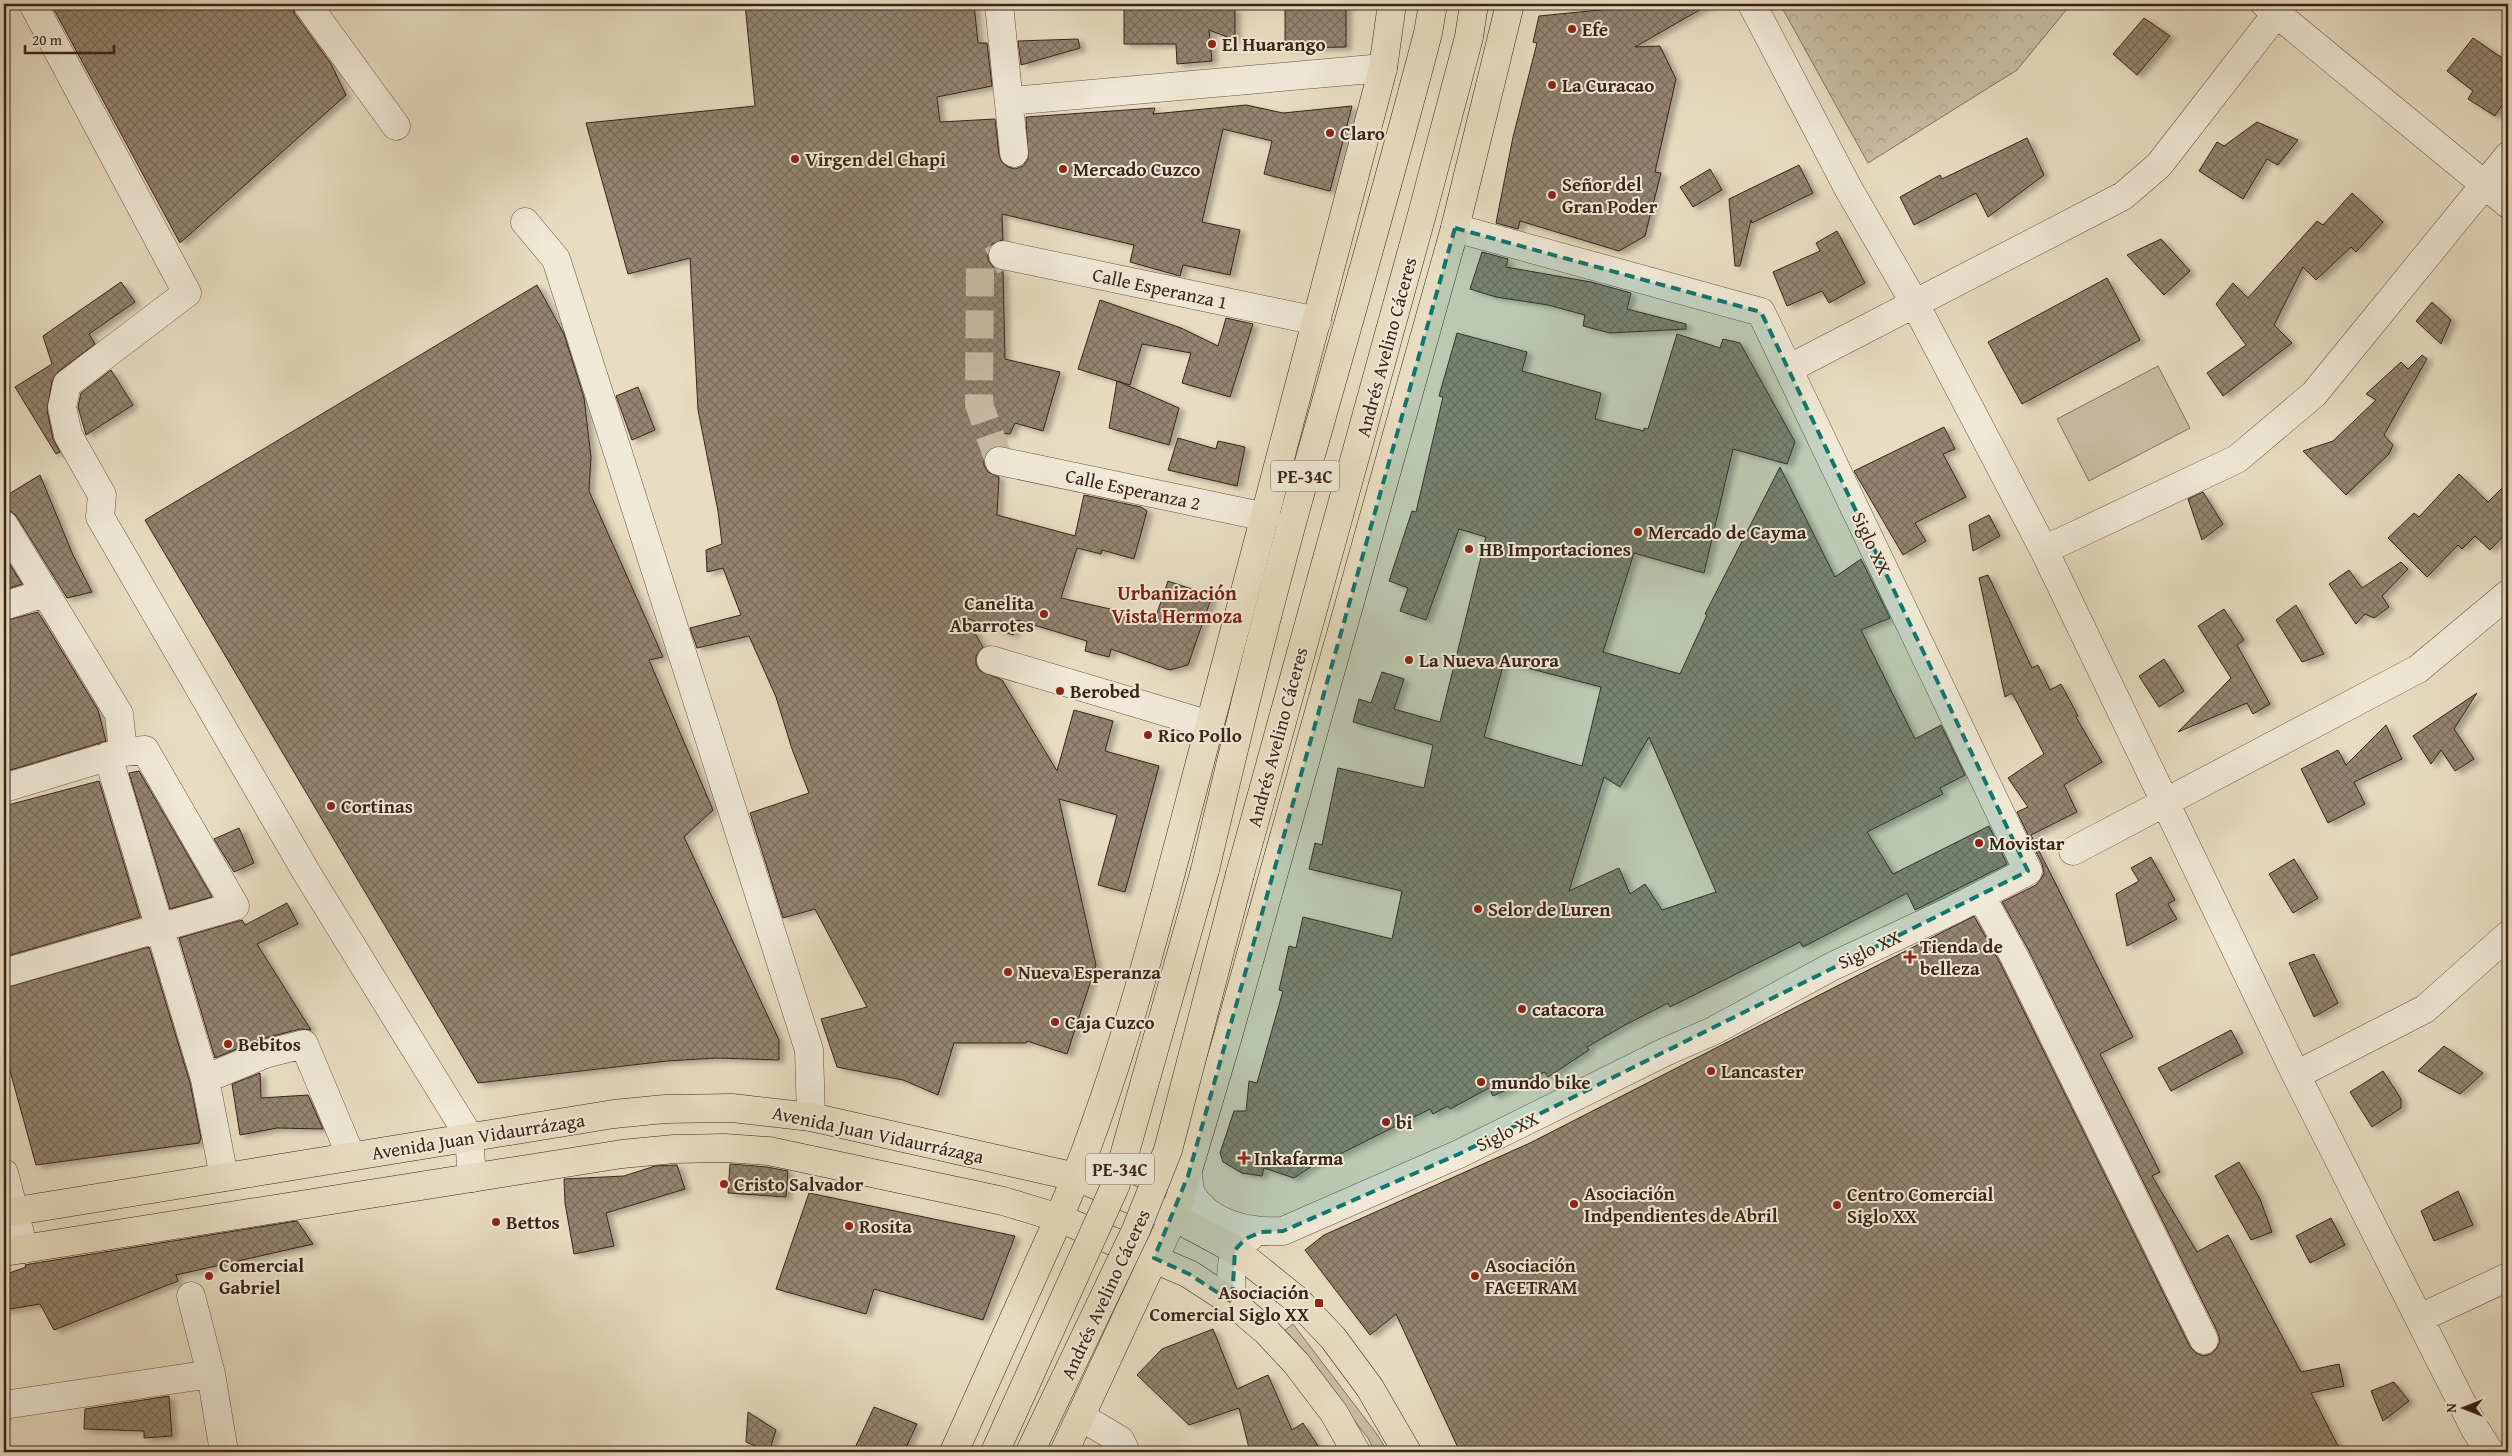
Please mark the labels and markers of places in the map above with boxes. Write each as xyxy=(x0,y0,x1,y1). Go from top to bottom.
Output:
place label: Efe xyxy=(1582,15,1608,43)
marker: Efe xyxy=(1566,23,1578,35)
place label: El Huarango xyxy=(1222,30,1326,58)
marker: El Huarango xyxy=(1206,38,1218,50)
place label: La Curacao xyxy=(1562,71,1654,99)
marker: La Curacao xyxy=(1546,79,1558,91)
place label: Claro xyxy=(1340,119,1385,147)
marker: Claro xyxy=(1324,127,1336,139)
place label: Virgen del Chapi xyxy=(805,145,946,173)
marker: Virgen del Chapi xyxy=(789,153,801,165)
place label: Mercado Cuzco xyxy=(1073,155,1200,183)
marker: Mercado Cuzco xyxy=(1057,163,1069,175)
place label: Señor del Gran Poder xyxy=(1562,170,1658,220)
marker: Señor del Gran Poder xyxy=(1546,189,1558,201)
place label: Mercado de Cayma xyxy=(1648,518,1807,546)
marker: Mercado de Cayma xyxy=(1632,526,1644,538)
place label: HB Importaciones xyxy=(1479,535,1631,563)
marker: HB Importaciones xyxy=(1463,543,1475,555)
place label: Canelita Abarrotes xyxy=(950,589,1034,639)
marker: Canelita Abarrotes xyxy=(1038,608,1050,620)
place label: La Nueva Aurora xyxy=(1419,646,1559,674)
marker: La Nueva Aurora xyxy=(1403,654,1415,666)
place label: Berobed xyxy=(1070,677,1140,705)
marker: Berobed xyxy=(1054,685,1066,697)
place label: Rico Pollo xyxy=(1158,721,1242,749)
marker: Rico Pollo xyxy=(1142,729,1154,741)
place label: Cortinas xyxy=(341,792,413,820)
marker: Cortinas xyxy=(325,800,337,812)
place label: Movistar xyxy=(1989,829,2065,857)
marker: Movistar xyxy=(1973,837,1985,849)
place label: Selor de Luren xyxy=(1488,895,1611,923)
marker: Selor de Luren xyxy=(1472,903,1484,915)
place label: Tienda de belleza xyxy=(1920,932,2003,982)
marker: Tienda de belleza xyxy=(1904,951,1916,963)
place label: Nueva Esperanza xyxy=(1018,958,1161,986)
marker: Nueva Esperanza xyxy=(1002,966,1014,978)
place label: catacora xyxy=(1532,995,1605,1023)
marker: catacora xyxy=(1516,1003,1528,1015)
place label: Caja Cuzco xyxy=(1065,1008,1155,1036)
marker: Caja Cuzco xyxy=(1049,1016,1061,1028)
place label: Bebitos xyxy=(238,1030,301,1058)
marker: Bebitos xyxy=(222,1038,234,1050)
place label: Lancaster xyxy=(1721,1057,1804,1085)
marker: Lancaster xyxy=(1705,1065,1717,1077)
place label: mundo bike xyxy=(1491,1068,1591,1096)
marker: mundo bike xyxy=(1475,1076,1487,1088)
place label: bi xyxy=(1396,1108,1412,1136)
marker: bi xyxy=(1380,1116,1392,1128)
place label: Inkafarma xyxy=(1254,1144,1344,1172)
marker: Inkafarma xyxy=(1238,1152,1250,1164)
place label: Cristo Salvador xyxy=(734,1170,864,1198)
marker: Cristo Salvador xyxy=(718,1178,730,1190)
place label: Asociación Indpendientes de Abril xyxy=(1584,1179,1778,1229)
place label: Centro Comercial Siglo XX xyxy=(1847,1180,1994,1230)
marker: Asociación Indpendientes de Abril xyxy=(1568,1198,1580,1210)
marker: Centro Comercial Siglo XX xyxy=(1831,1199,1843,1211)
place label: Bettos xyxy=(506,1208,560,1236)
place label: Rosita xyxy=(859,1212,912,1240)
marker: Bettos xyxy=(490,1216,502,1228)
marker: Rosita xyxy=(843,1220,855,1232)
place label: Comercial Gabriel xyxy=(219,1251,304,1301)
place label: Asociación FACETRAM xyxy=(1485,1251,1578,1301)
marker: Comercial Gabriel xyxy=(203,1270,215,1282)
marker: Asociación FACETRAM xyxy=(1469,1270,1481,1282)
place label: Asociación Comercial Siglo XX xyxy=(1149,1278,1310,1328)
marker: Asociación Comercial Siglo XX xyxy=(1313,1297,1325,1309)

